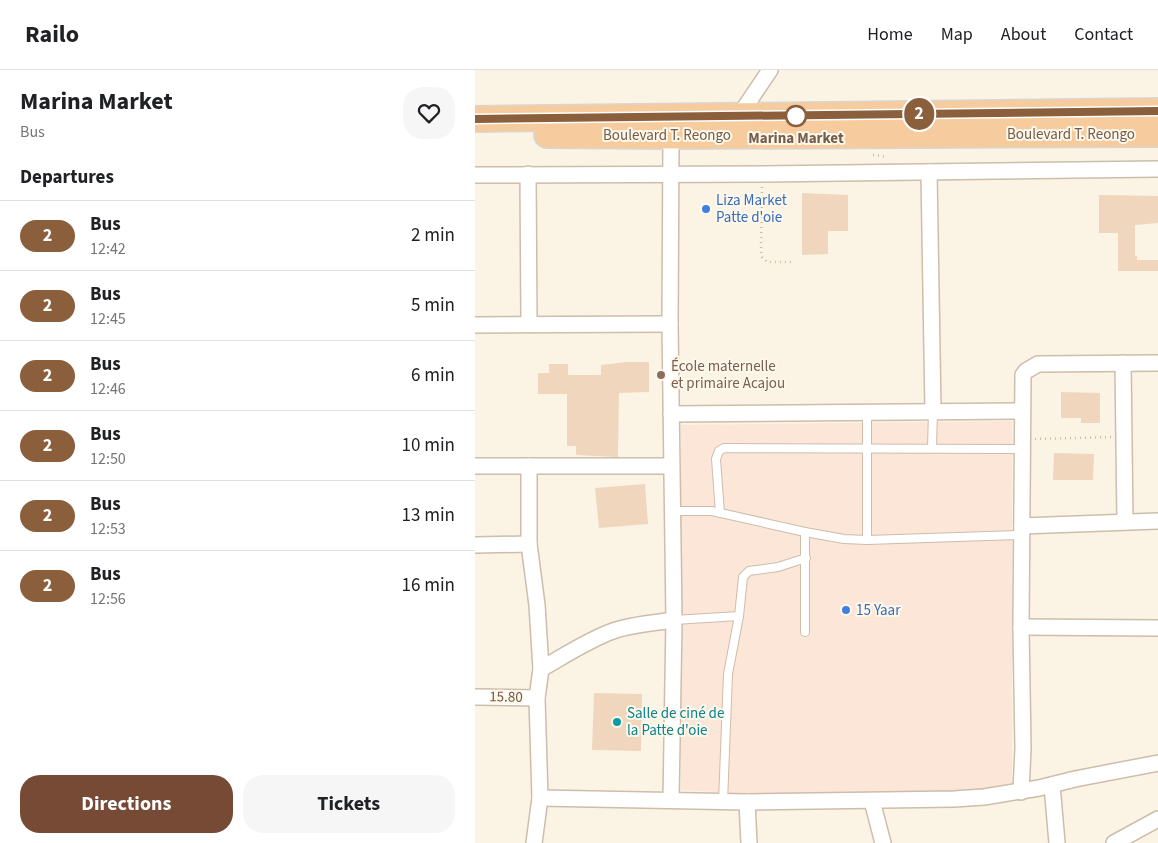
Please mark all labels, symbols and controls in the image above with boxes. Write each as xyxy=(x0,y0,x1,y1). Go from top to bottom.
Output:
text: Railo xyxy=(25,17,79,52)
text: Home xyxy=(867,22,913,47)
text: Map xyxy=(941,22,973,47)
text: About xyxy=(1001,22,1046,47)
text: Contact xyxy=(1074,22,1133,47)
text: Marina Market xyxy=(20,84,173,119)
button: heart xyxy=(403,87,455,139)
line badge: 2 xyxy=(903,98,935,130)
text: 2 xyxy=(914,101,924,126)
marker: Marina Market xyxy=(785,105,807,127)
text: Bus xyxy=(20,121,45,143)
street label: Boulevard T. Reongo xyxy=(1007,124,1135,145)
street label: Boulevard T. Reongo xyxy=(603,125,731,146)
place label: Marina Market xyxy=(748,128,844,149)
text: Departures xyxy=(20,164,114,191)
place label: Liza Market Patte d'oie xyxy=(716,190,787,228)
marker: Liza Market Patte d'oie xyxy=(700,203,712,215)
text: Bus xyxy=(90,211,121,238)
text: 2 min xyxy=(411,222,455,249)
text: 2 xyxy=(43,223,52,248)
text: 12:42 xyxy=(90,238,126,260)
text: Bus xyxy=(90,281,121,308)
text: 5 min xyxy=(411,292,455,319)
text: 2 xyxy=(43,293,52,318)
text: 12:45 xyxy=(90,308,126,330)
text: Bus xyxy=(90,351,121,378)
place label: École maternelle et primaire Acajou xyxy=(671,356,785,394)
text: 6 min xyxy=(411,362,455,389)
text: 2 xyxy=(43,363,52,388)
marker: École maternelle et primaire Acajou xyxy=(655,369,667,381)
text: 12:46 xyxy=(90,378,126,400)
text: Bus xyxy=(90,421,121,448)
text: 10 min xyxy=(401,432,455,459)
text: 2 xyxy=(43,433,52,458)
text: 12:50 xyxy=(90,448,126,470)
text: Bus xyxy=(90,491,121,518)
text: 13 min xyxy=(401,502,455,529)
text: 2 xyxy=(43,503,52,528)
text: 12:53 xyxy=(90,518,126,540)
text: Bus xyxy=(90,561,121,588)
text: 16 min xyxy=(401,572,455,599)
text: 2 xyxy=(43,573,52,598)
text: 12:56 xyxy=(90,588,126,610)
place label: 15 Yaar xyxy=(856,600,901,621)
marker: 15 Yaar xyxy=(840,604,852,616)
street label: 15.80 xyxy=(489,686,523,708)
place label: Salle de ciné de la Patte d'oie xyxy=(627,703,724,741)
marker: Salle de ciné de la Patte d'oie xyxy=(611,716,623,728)
button: Directions xyxy=(20,775,233,833)
button: Tickets xyxy=(243,775,455,833)

